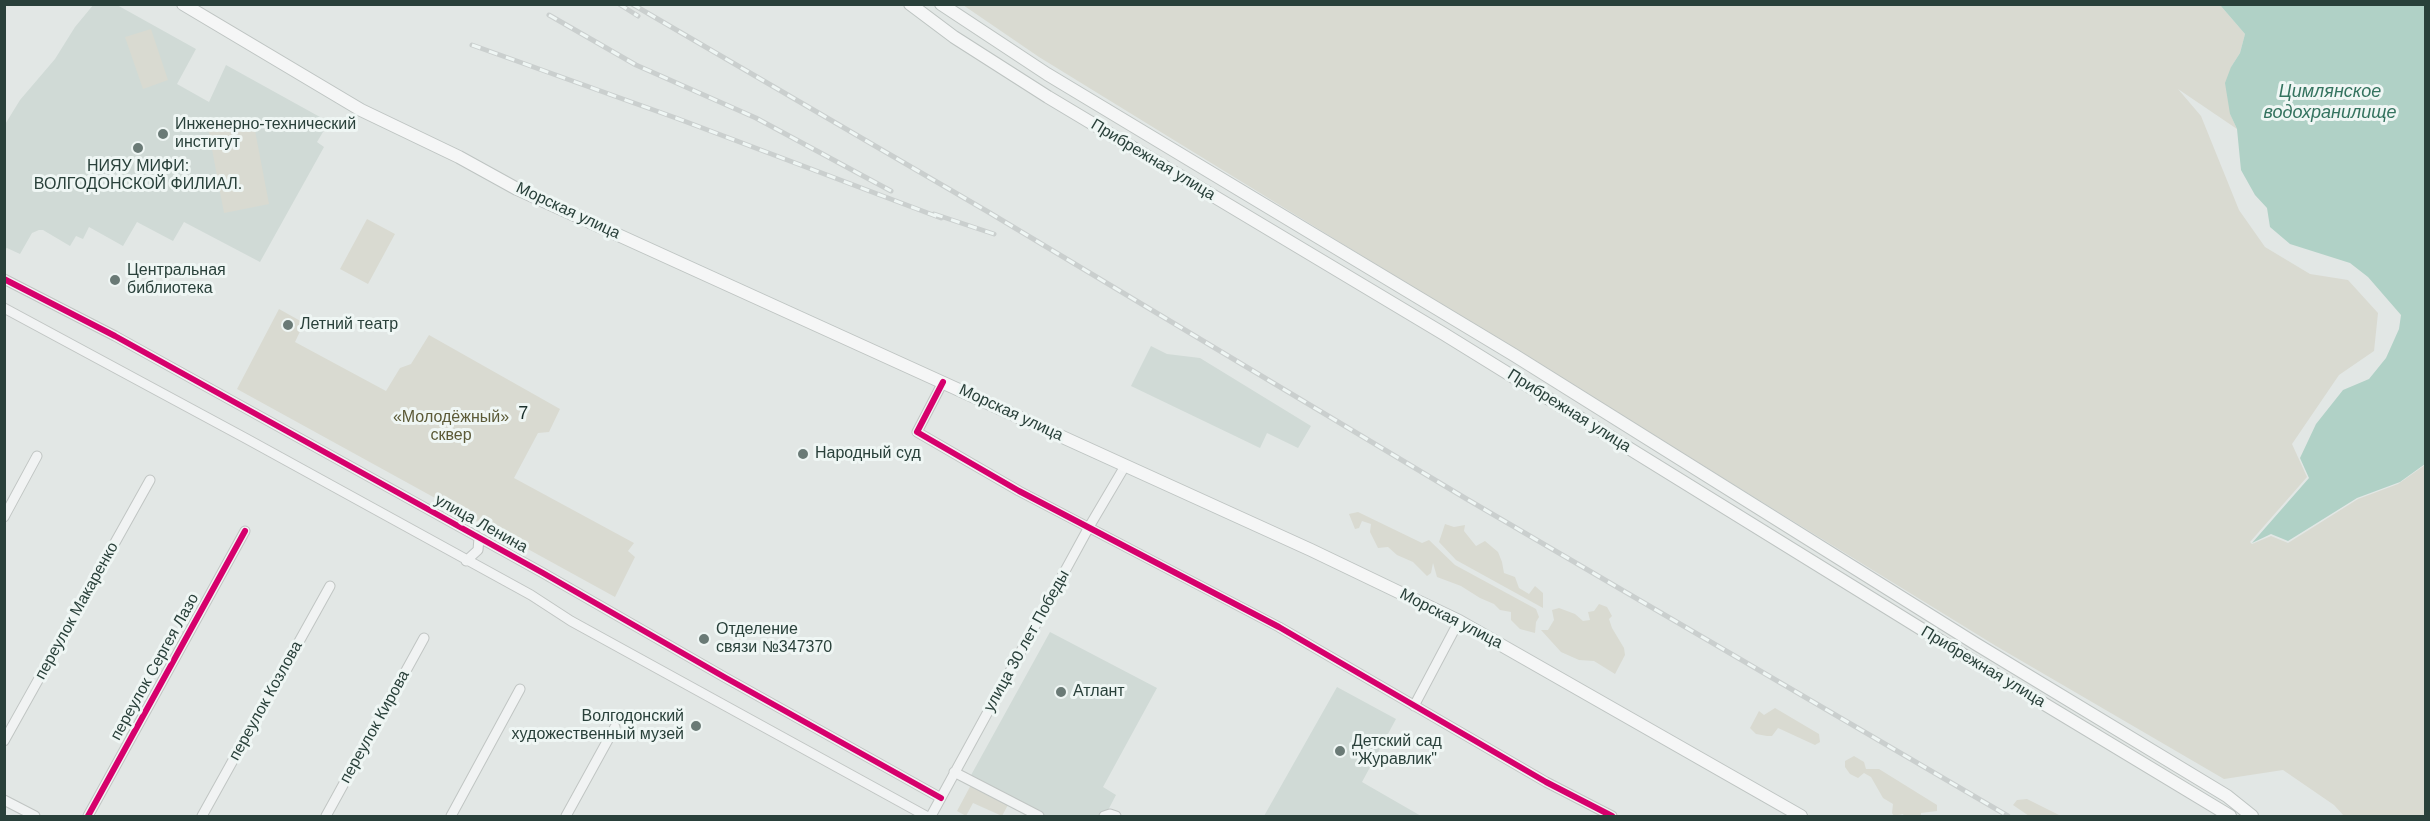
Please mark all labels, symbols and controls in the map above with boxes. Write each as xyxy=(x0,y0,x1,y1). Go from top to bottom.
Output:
water label: Цимлянское водохранилище xyxy=(2263,81,2397,124)
place label: Инженерно-технический институт xyxy=(175,115,356,153)
street label: Прибрежная улица xyxy=(1087,115,1219,205)
marker: Инженерно-технический институт xyxy=(156,127,170,141)
marker: НИЯУ МИФИ: ВОЛГОДОНСКОЙ ФИЛИАЛ. xyxy=(131,141,145,155)
place label: НИЯУ МИФИ: ВОЛГОДОНСКОЙ ФИЛИАЛ. xyxy=(34,157,242,195)
street label: Морская улица xyxy=(513,178,623,244)
place label: Центральная библиотека xyxy=(127,261,226,299)
marker: Центральная библиотека xyxy=(108,273,122,287)
place label: Летний театр xyxy=(300,315,398,335)
marker: Летний театр xyxy=(281,318,295,332)
street label: Прибрежная улица xyxy=(1504,365,1634,457)
street label: Морская улица xyxy=(956,380,1066,446)
district label: 7 xyxy=(518,403,530,425)
park label: «Молодёжный» сквер xyxy=(393,408,509,446)
place label: Народный суд xyxy=(815,444,921,464)
marker: Народный суд xyxy=(796,447,810,461)
street label: улица Ленина xyxy=(431,491,531,557)
street label: переулок Макаренко xyxy=(31,539,123,683)
street label: улица 30 лет Победы xyxy=(980,567,1074,715)
street label: Морская улица xyxy=(1396,585,1506,653)
street label: переулок Сергея Лазо xyxy=(107,590,203,744)
place label: Отделение связи №347370 xyxy=(716,620,832,658)
street label: Прибрежная улица xyxy=(1917,622,2049,712)
marker: Отделение связи №347370 xyxy=(697,632,711,646)
street label: переулок Козлова xyxy=(225,638,307,764)
street label: переулок Кирова xyxy=(336,667,414,787)
place label: Атлант xyxy=(1073,682,1125,702)
marker: Атлант xyxy=(1054,685,1068,699)
place label: Волгодонский художественный музей xyxy=(512,707,684,745)
marker: Волгодонский художественный музей xyxy=(689,719,703,733)
place label: Детский сад "Журавлик" xyxy=(1352,732,1442,770)
marker: Детский сад "Журавлик" xyxy=(1333,744,1347,758)

